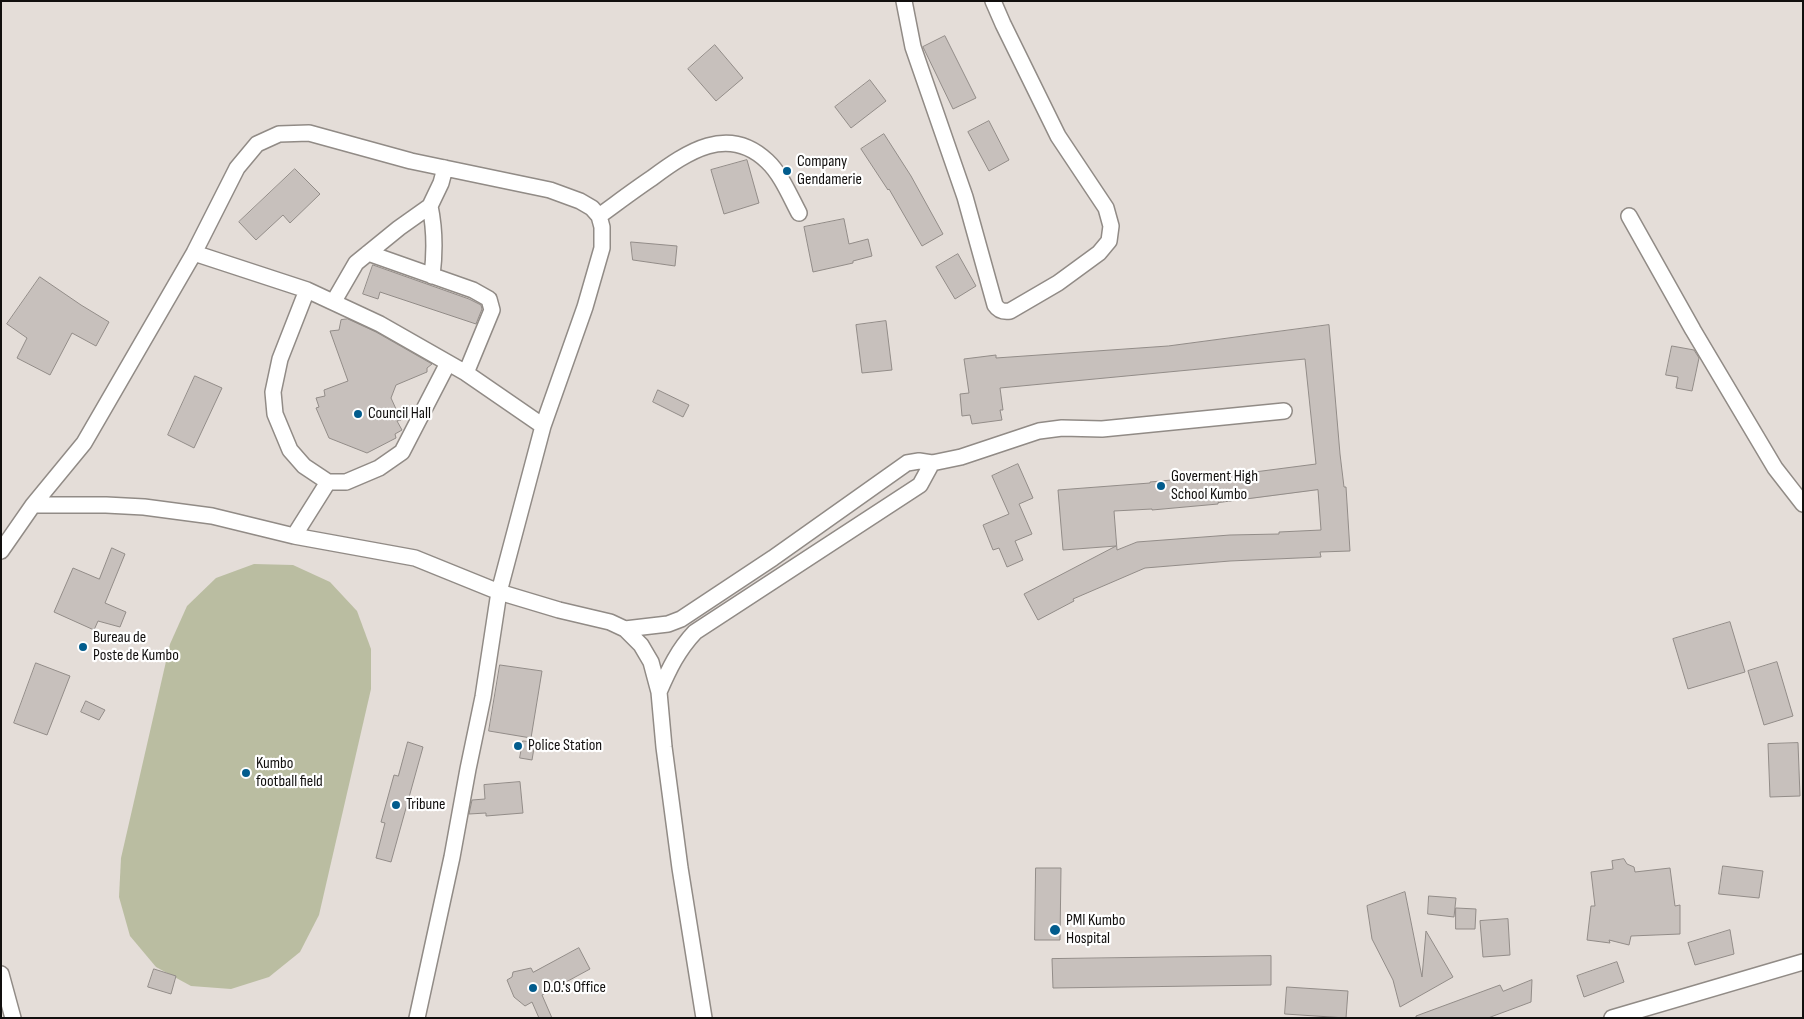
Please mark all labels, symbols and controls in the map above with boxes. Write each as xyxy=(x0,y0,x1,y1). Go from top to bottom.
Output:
place label: Company Gendamerie xyxy=(797,152,862,190)
marker: Company Gendamerie xyxy=(781,165,793,177)
place label: Council Hall xyxy=(368,404,431,424)
marker: Council Hall xyxy=(352,408,364,420)
place label: Goverment High School Kumbo xyxy=(1171,467,1258,505)
marker: Goverment High School Kumbo xyxy=(1155,480,1167,492)
place label: Bureau de Poste de Kumbo xyxy=(93,628,179,666)
marker: Bureau de Poste de Kumbo xyxy=(77,641,89,653)
place label: Police Station xyxy=(528,736,602,756)
marker: Police Station xyxy=(512,740,524,752)
place label: Kumbo football field xyxy=(256,754,323,792)
marker: Kumbo football field xyxy=(240,767,252,779)
place label: Tribune xyxy=(406,795,445,815)
marker: Tribune xyxy=(390,799,402,811)
place label: PMI Kumbo Hospital xyxy=(1066,911,1125,949)
marker: PMI Kumbo Hospital xyxy=(1048,923,1062,937)
place label: D.O.'s Office xyxy=(543,978,606,998)
marker: D.O.'s Office xyxy=(527,982,539,994)

